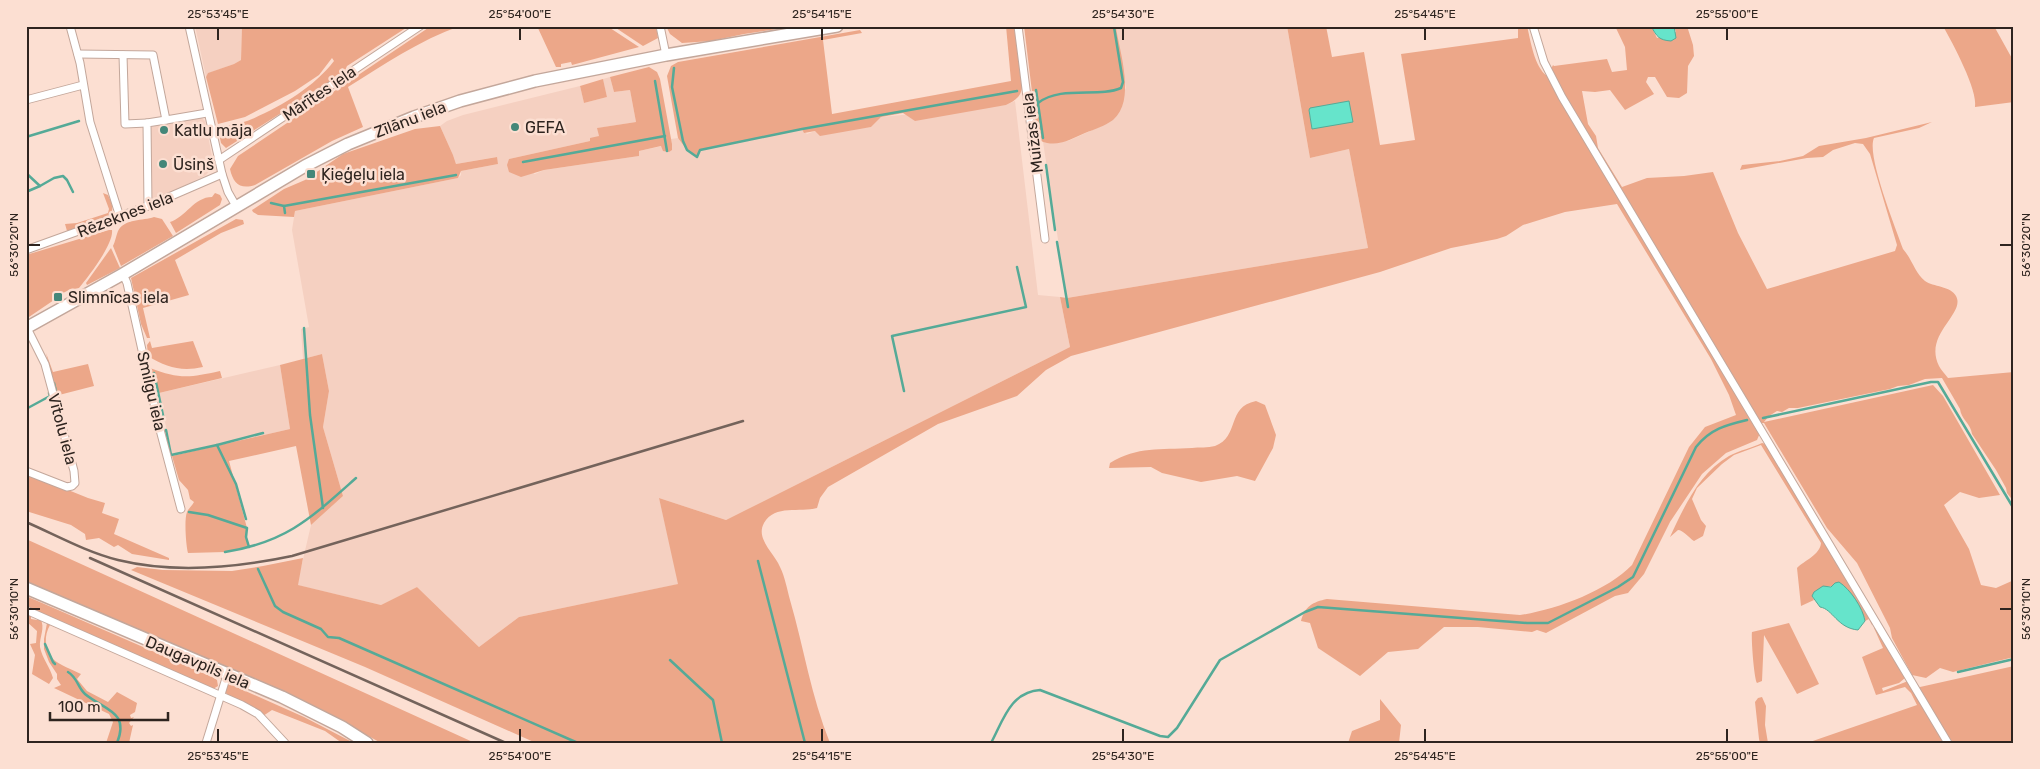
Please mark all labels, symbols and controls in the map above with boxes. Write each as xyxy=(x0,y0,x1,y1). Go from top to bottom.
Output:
text: 25°53'45"E xyxy=(187,7,249,21)
text: 25°54'00"E xyxy=(489,7,551,21)
text: 25°54'15"E xyxy=(792,7,852,21)
text: 25°54'30"E xyxy=(1092,7,1154,21)
text: 25°54'45"E xyxy=(1394,7,1456,21)
text: 25°55'00"E xyxy=(1696,7,1758,21)
street label: Mārītes iela xyxy=(279,62,360,125)
street label: Muižas iela xyxy=(1018,92,1047,174)
street label: Zīlānu iela xyxy=(372,97,449,142)
place label: GEFA xyxy=(525,118,565,137)
place label: Katlu māja xyxy=(174,121,252,140)
marker: GEFA xyxy=(509,121,521,133)
marker: Katlu māja xyxy=(158,124,170,136)
place label: Ūsiņš xyxy=(173,155,214,174)
marker: Ūsiņš xyxy=(157,158,169,170)
place label: Ķieģeļu iela xyxy=(321,165,405,184)
marker: Ķieģeļu iela xyxy=(305,168,317,180)
street label: Rēzeknes iela xyxy=(75,188,176,241)
text: 56°30'20"N xyxy=(7,213,21,277)
text: 56°30'20"N xyxy=(2019,213,2033,277)
place label: Slimnīcas iela xyxy=(68,288,169,307)
marker: Slimnīcas iela xyxy=(52,291,64,303)
street label: Smilgu iela xyxy=(133,350,170,433)
street label: Vītolu iela xyxy=(44,391,81,467)
text: 56°30'10"N xyxy=(7,578,21,640)
text: 56°30'10"N xyxy=(2019,578,2033,640)
street label: Daugavpils iela xyxy=(143,632,253,693)
scale bar xyxy=(50,689,168,721)
text: 100 m xyxy=(58,698,100,716)
text: 25°53'45"E xyxy=(187,749,249,763)
text: 25°54'00"E xyxy=(489,749,551,763)
text: 25°54'15"E xyxy=(792,749,852,763)
text: 25°54'30"E xyxy=(1092,749,1154,763)
text: 25°54'45"E xyxy=(1394,749,1456,763)
text: 25°55'00"E xyxy=(1696,749,1758,763)

